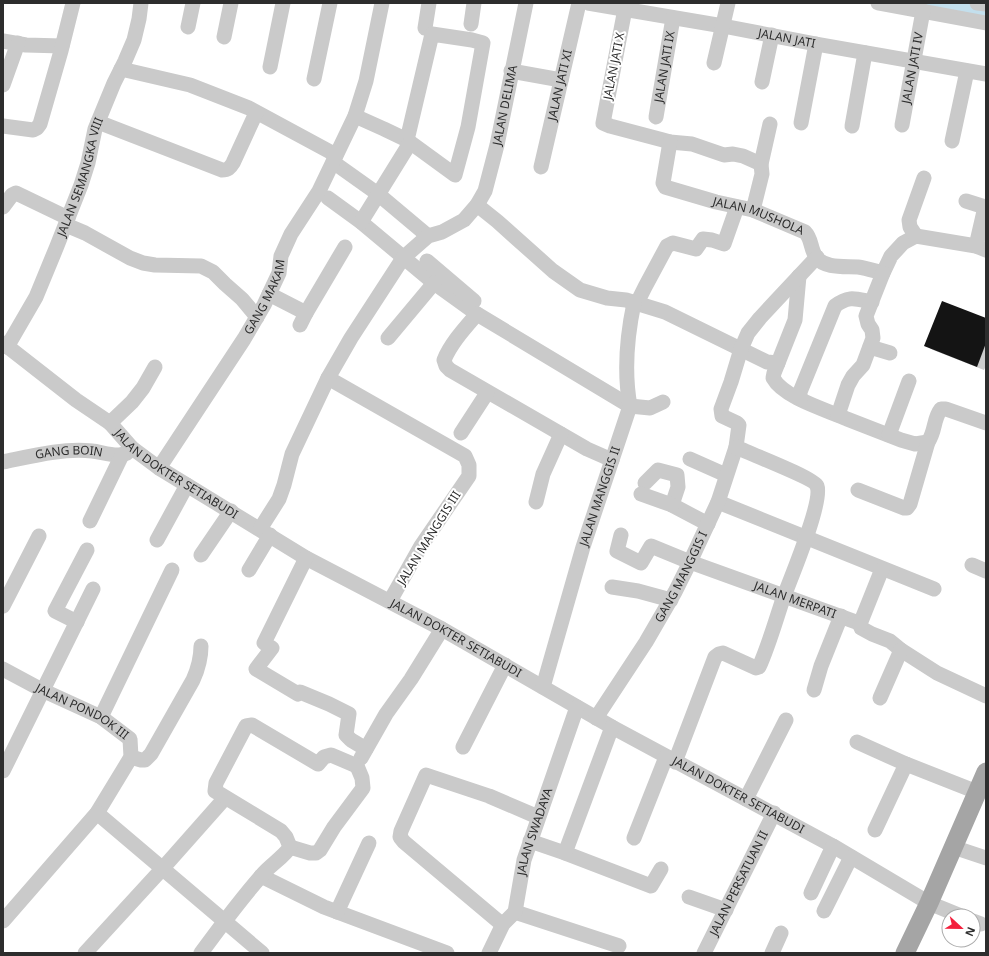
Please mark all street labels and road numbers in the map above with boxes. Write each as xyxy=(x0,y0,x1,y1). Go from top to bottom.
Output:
street label: JALAN JATI xyxy=(756,24,817,52)
street label: JALAN JATI IX xyxy=(649,30,679,105)
street label: JALAN JATI IV xyxy=(897,30,927,106)
street label: JALAN JATI X xyxy=(598,31,628,102)
street label: JALAN JATI XI xyxy=(543,48,576,123)
street label: JALAN DELIMA xyxy=(488,63,521,148)
street label: JALAN SEMANGKA VIII xyxy=(52,114,107,240)
street label: JALAN MUSHOLA xyxy=(710,192,807,239)
street label: GANG MAKAM xyxy=(240,258,289,337)
street label: JALAN DOKTER SETIABUDI xyxy=(110,424,242,523)
street label: GANG BOIN xyxy=(34,441,104,463)
street label: JALAN MANGGIS II xyxy=(575,444,624,549)
street label: JALAN MANGGIS III xyxy=(392,487,464,589)
street label: GANG MANGGIS I xyxy=(650,528,711,625)
street label: JALAN MERPATI xyxy=(751,576,839,622)
street label: JALAN DOKTER SETIABUDI xyxy=(387,594,525,681)
street label: JALAN PONDOK III xyxy=(32,679,133,743)
street label: JALAN DOKTER SETIABUDI xyxy=(669,752,808,837)
street label: JALAN SWADAYA xyxy=(512,785,556,878)
street label: JALAN PERSATUAN II xyxy=(705,828,772,939)

